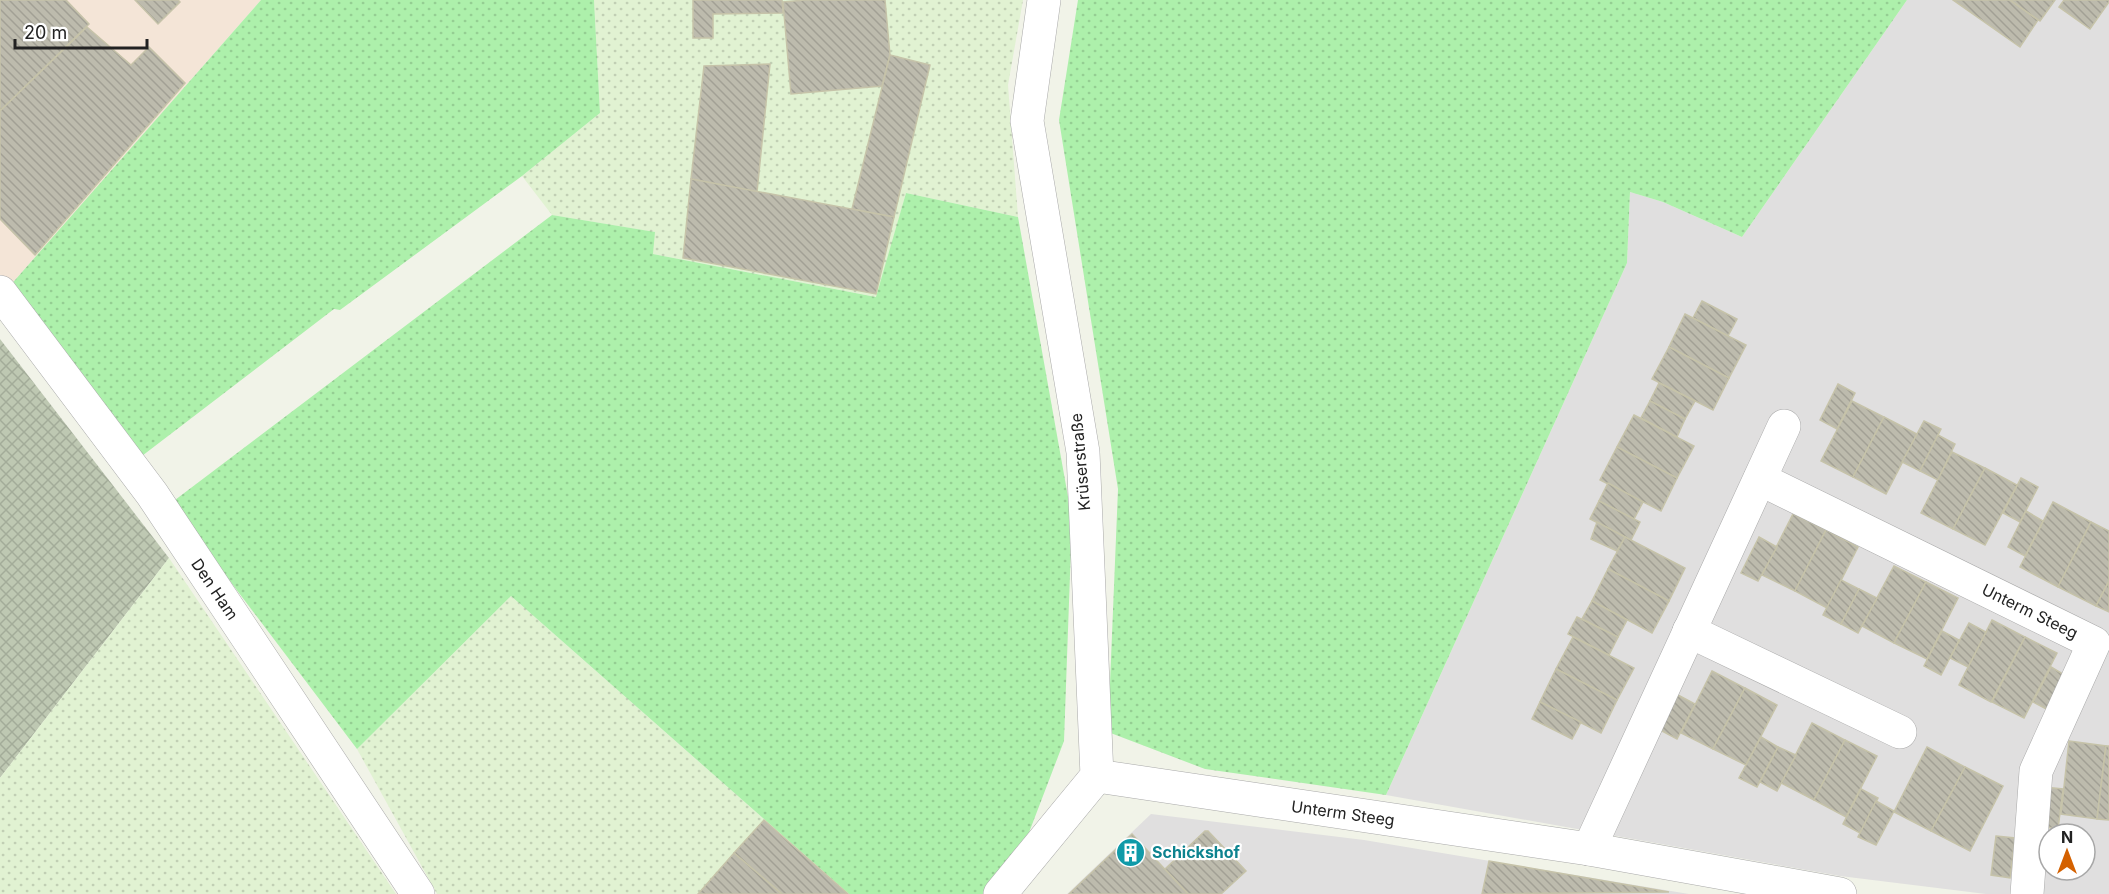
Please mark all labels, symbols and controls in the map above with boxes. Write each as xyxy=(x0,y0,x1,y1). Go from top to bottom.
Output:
scale bar xyxy=(15,12,147,50)
text: 20 m xyxy=(24,22,67,43)
street label: Krüserstraße xyxy=(1066,412,1094,512)
street label: Den Ham xyxy=(187,555,243,623)
street label: Unterm Steeg xyxy=(1979,579,2081,643)
street label: Unterm Steeg xyxy=(1290,796,1396,830)
north arrow xyxy=(2037,822,2097,882)
text: N xyxy=(2061,827,2073,847)
building icon: Schickshof xyxy=(1115,836,1147,868)
place label: Schickshof xyxy=(1152,842,1241,862)

